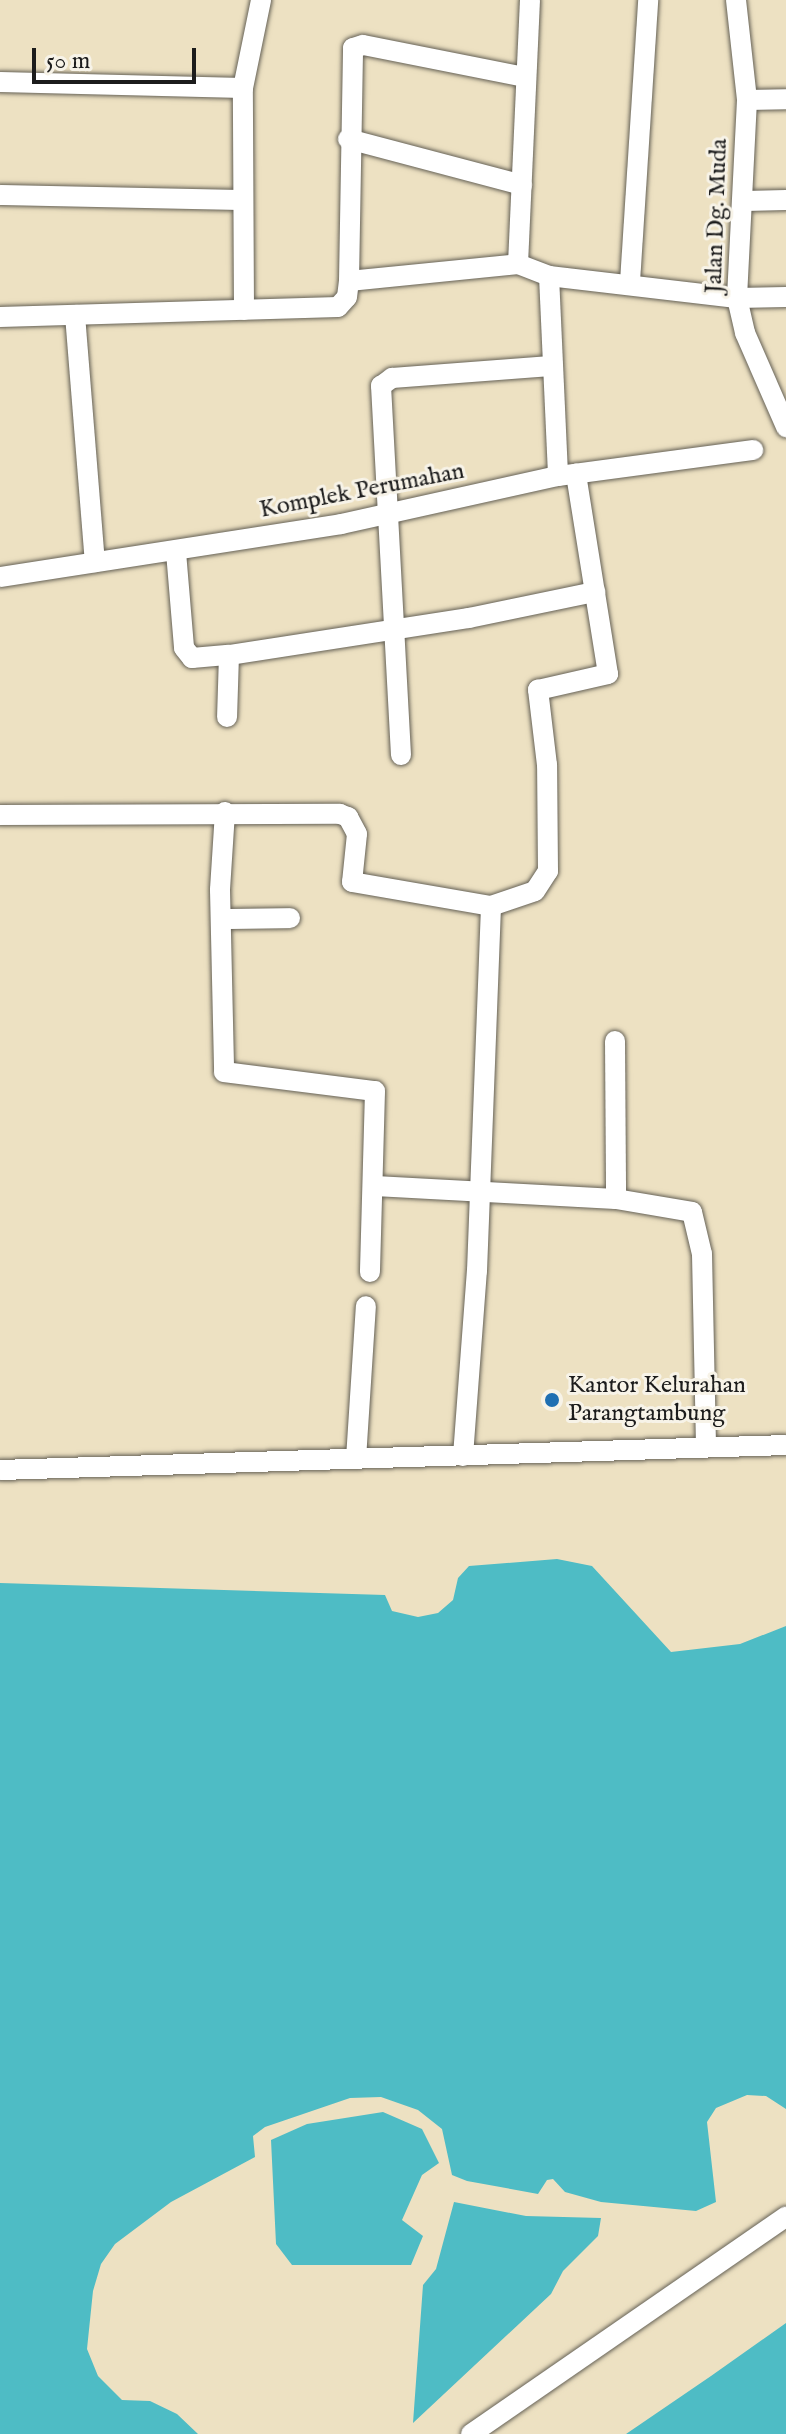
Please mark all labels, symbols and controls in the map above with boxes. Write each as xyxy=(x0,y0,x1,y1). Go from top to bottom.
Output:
scale bar xyxy=(36,32,200,82)
text: 50 m xyxy=(46,46,90,77)
street label: Jalan Dg. Muda xyxy=(700,138,734,294)
street label: Komplek Perumahan xyxy=(257,457,467,525)
place label: Kantor Kelurahan Parangtambung xyxy=(568,1372,746,1428)
marker: Kantor Kelurahan Parangtambung xyxy=(543,1391,561,1409)

